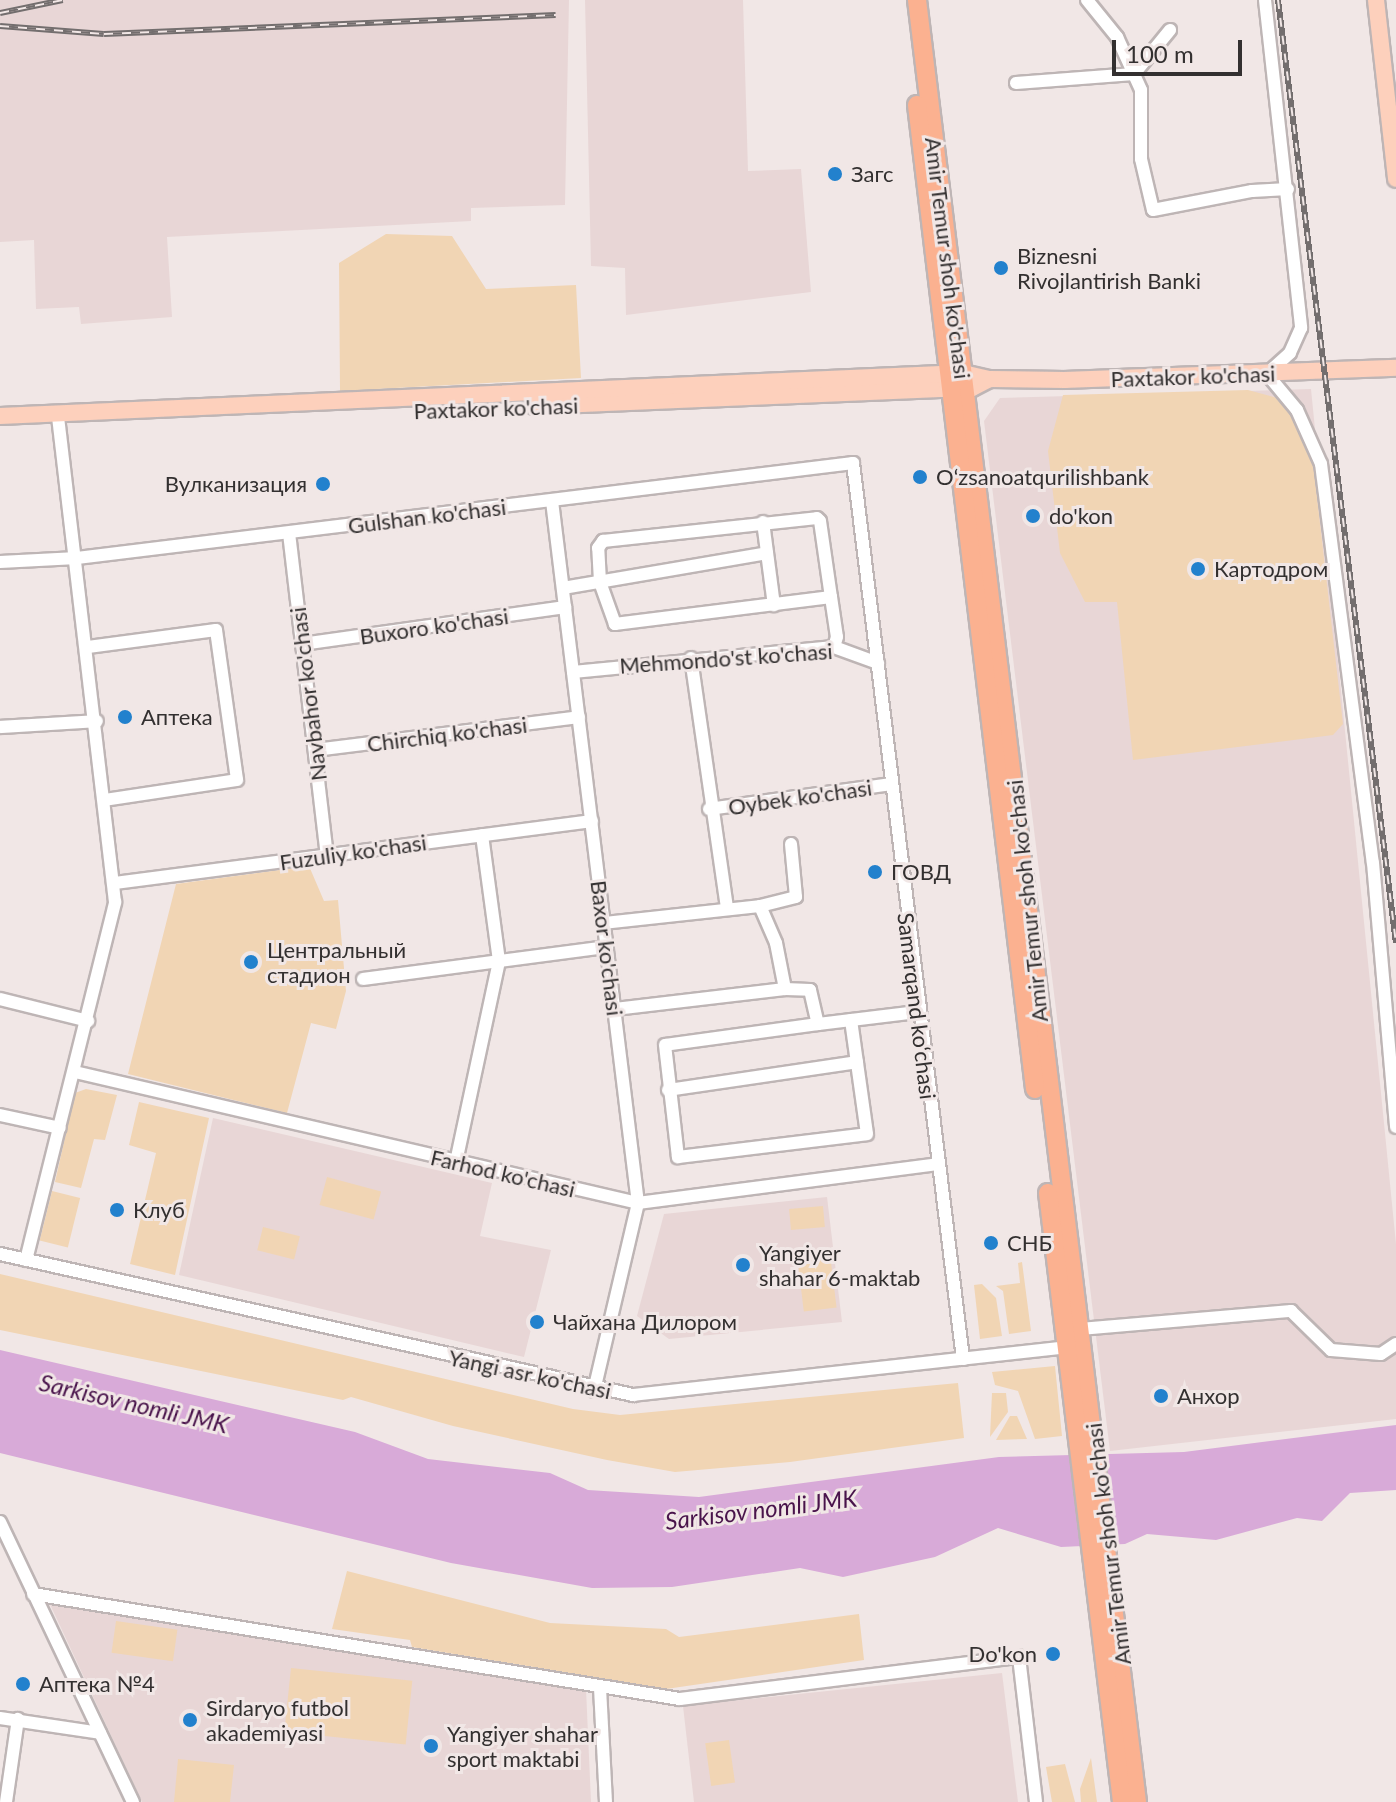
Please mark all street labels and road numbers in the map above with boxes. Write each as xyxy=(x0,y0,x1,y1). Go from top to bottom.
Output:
street label: Amir Temur shoh ko'chasi xyxy=(920,135,976,381)
street label: Paxtakor ko'chasi xyxy=(1110,360,1276,392)
street label: Paxtakor ko'chasi xyxy=(413,392,579,424)
street label: Gulshan ko'chasi xyxy=(346,493,508,539)
street label: Buxoro ko'chasi xyxy=(358,602,510,650)
street label: Navbahor ko'chasi xyxy=(284,605,332,783)
street label: Mehmondo'st ko'chasi xyxy=(619,637,833,679)
street label: Chirchiq ko'chasi xyxy=(366,711,528,757)
street label: Oybek ko'chasi xyxy=(726,774,874,820)
street label: Amir Temur shoh ko'chasi xyxy=(1001,778,1053,1024)
street label: Fuzuliy ko'chasi xyxy=(278,829,428,875)
street label: Baxor ko'chasi xyxy=(586,879,628,1017)
street label: Samarqand ko‘chasi xyxy=(892,911,942,1101)
street label: Farhod ko'chasi xyxy=(428,1144,578,1202)
street label: Yangi asr ko'chasi xyxy=(446,1344,614,1404)
street label: Amir Temur shoh ko'chasi xyxy=(1080,1421,1136,1667)

